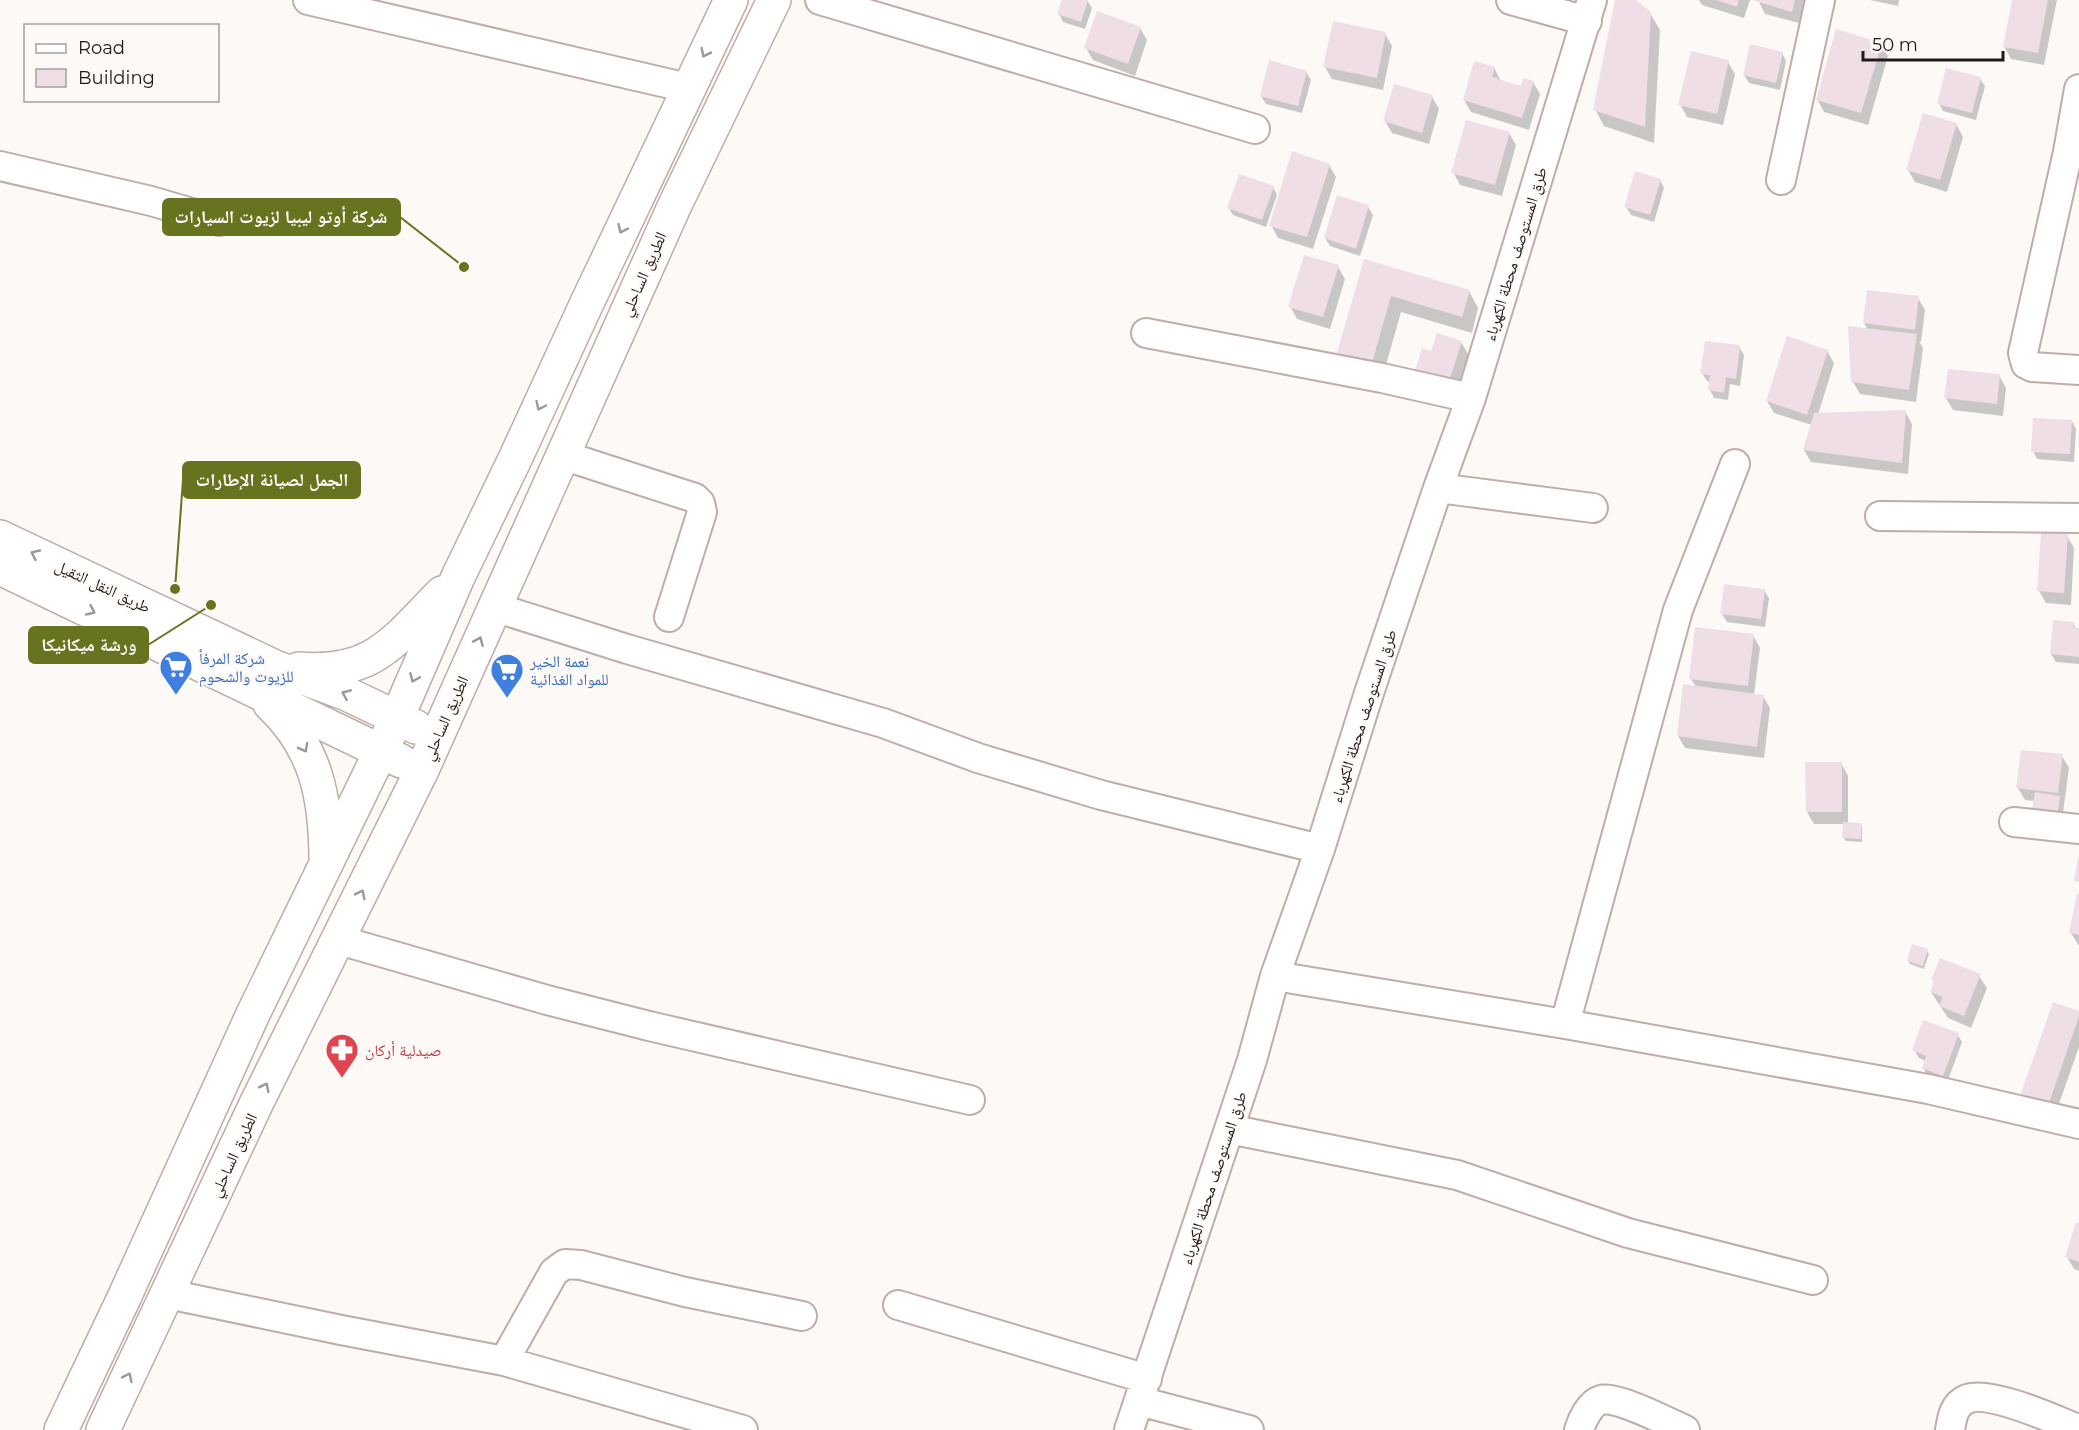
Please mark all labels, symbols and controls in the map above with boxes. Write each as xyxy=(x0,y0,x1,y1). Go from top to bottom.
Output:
legend xyxy=(24,24,219,102)
scale bar xyxy=(1863,24,2002,62)
text: 50 m xyxy=(1872,34,1918,56)
text: Road xyxy=(78,37,125,59)
one-way arrow xyxy=(701,46,713,57)
text: Building xyxy=(78,67,155,89)
street label: طرق المستوصف محطة الكهرباء xyxy=(1480,165,1552,344)
callout: شركة أوتو ليبيا لزيوت السيارات xyxy=(163,199,400,235)
text: شركة أوتو ليبيا لزيوت السيارات xyxy=(175,206,387,228)
one-way arrow xyxy=(617,222,629,233)
street label: الطريق الساحلي xyxy=(616,229,673,321)
one-way arrow xyxy=(535,399,547,410)
callout: الجمل لصيانة الإطارات xyxy=(183,462,360,498)
text: الجمل لصيانة الإطارات xyxy=(196,469,348,491)
one-way arrow xyxy=(30,549,41,561)
street label: طريق النقل الثقيل xyxy=(52,556,154,618)
one-way arrow xyxy=(84,603,95,615)
callout: ورشة ميكانيكا xyxy=(29,627,148,663)
street label: طرق المستوصف محطة الكهرباء xyxy=(1326,627,1401,805)
text: ورشة ميكانيكا xyxy=(41,634,137,656)
one-way arrow xyxy=(472,636,484,647)
supermarket icon: شركة المرفأ للزيوت والشحوم xyxy=(158,649,194,696)
place label: شركة المرفأ للزيوت والشحوم xyxy=(199,649,294,687)
supermarket icon: نعمة الخير للمواد الغذائية xyxy=(489,652,525,699)
place label: نعمة الخير للمواد الغذائية xyxy=(529,652,609,689)
one-way arrow xyxy=(409,672,421,683)
street label: الطريق الساحلي xyxy=(418,673,475,765)
one-way arrow xyxy=(341,689,352,701)
one-way arrow xyxy=(297,742,309,753)
one-way arrow xyxy=(354,889,366,900)
pharmacy icon: صيدلية أركان xyxy=(324,1032,360,1079)
place label: صيدلية أركان xyxy=(365,1041,442,1061)
one-way arrow xyxy=(258,1083,269,1093)
street label: طرق المستوصف محطة الكهرباء xyxy=(1176,1089,1251,1267)
street label: الطريق الساحلي xyxy=(206,1110,264,1202)
one-way arrow xyxy=(121,1373,132,1384)

